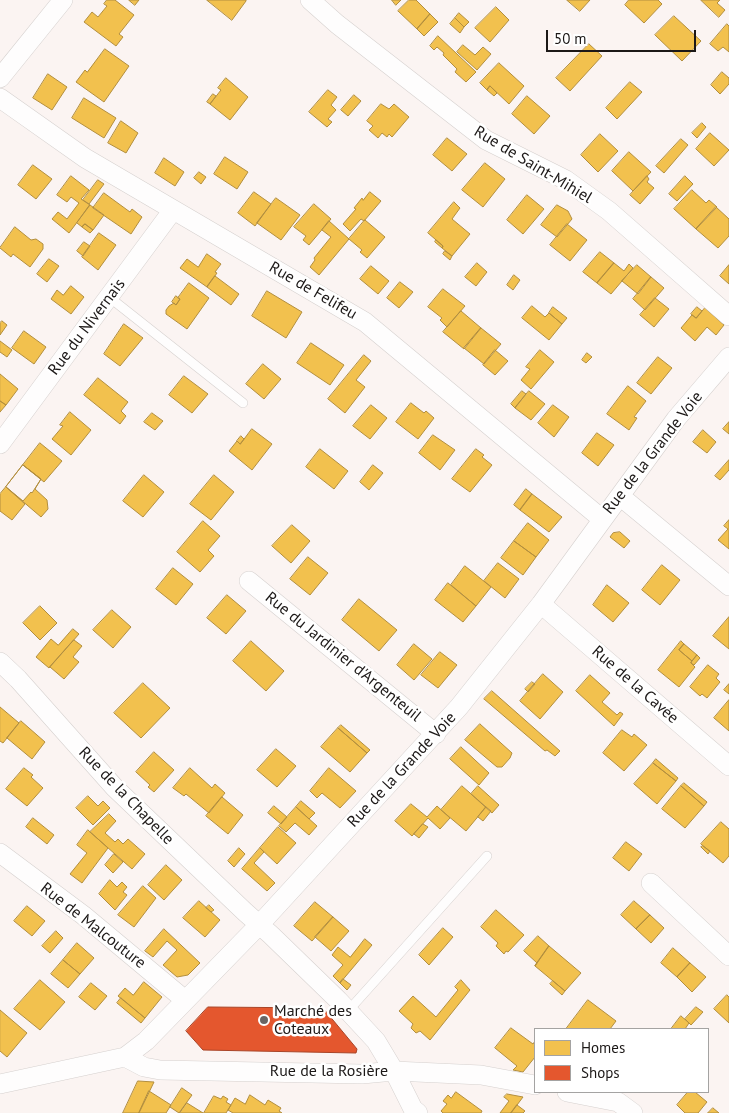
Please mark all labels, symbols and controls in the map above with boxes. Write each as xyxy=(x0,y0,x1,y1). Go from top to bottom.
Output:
scale bar xyxy=(549,20,699,52)
text: 50 m xyxy=(554,29,587,48)
street label: Rue de Saint-Mihiel xyxy=(470,122,596,208)
street label: Rue de Felifeu xyxy=(266,258,360,324)
street label: Rue du Nivernais xyxy=(45,275,129,379)
street label: Rue de la Grande Voie xyxy=(599,388,707,518)
street label: Rue du Jardinier d'Argenteuil xyxy=(261,588,425,726)
street label: Rue de la Cavée xyxy=(588,642,682,728)
street label: Rue de la Grande Voie xyxy=(344,708,460,832)
street label: Rue de la Chapelle xyxy=(75,743,177,849)
street label: Rue de Malcouture xyxy=(37,879,149,973)
place label: Marché des Coteaux xyxy=(274,1001,352,1039)
marker: Marché des Coteaux xyxy=(258,1014,270,1026)
legend xyxy=(534,1028,709,1093)
text: Homes xyxy=(581,1038,625,1057)
street label: Rue de la Rosière xyxy=(270,1061,388,1081)
text: Shops xyxy=(581,1063,620,1082)

